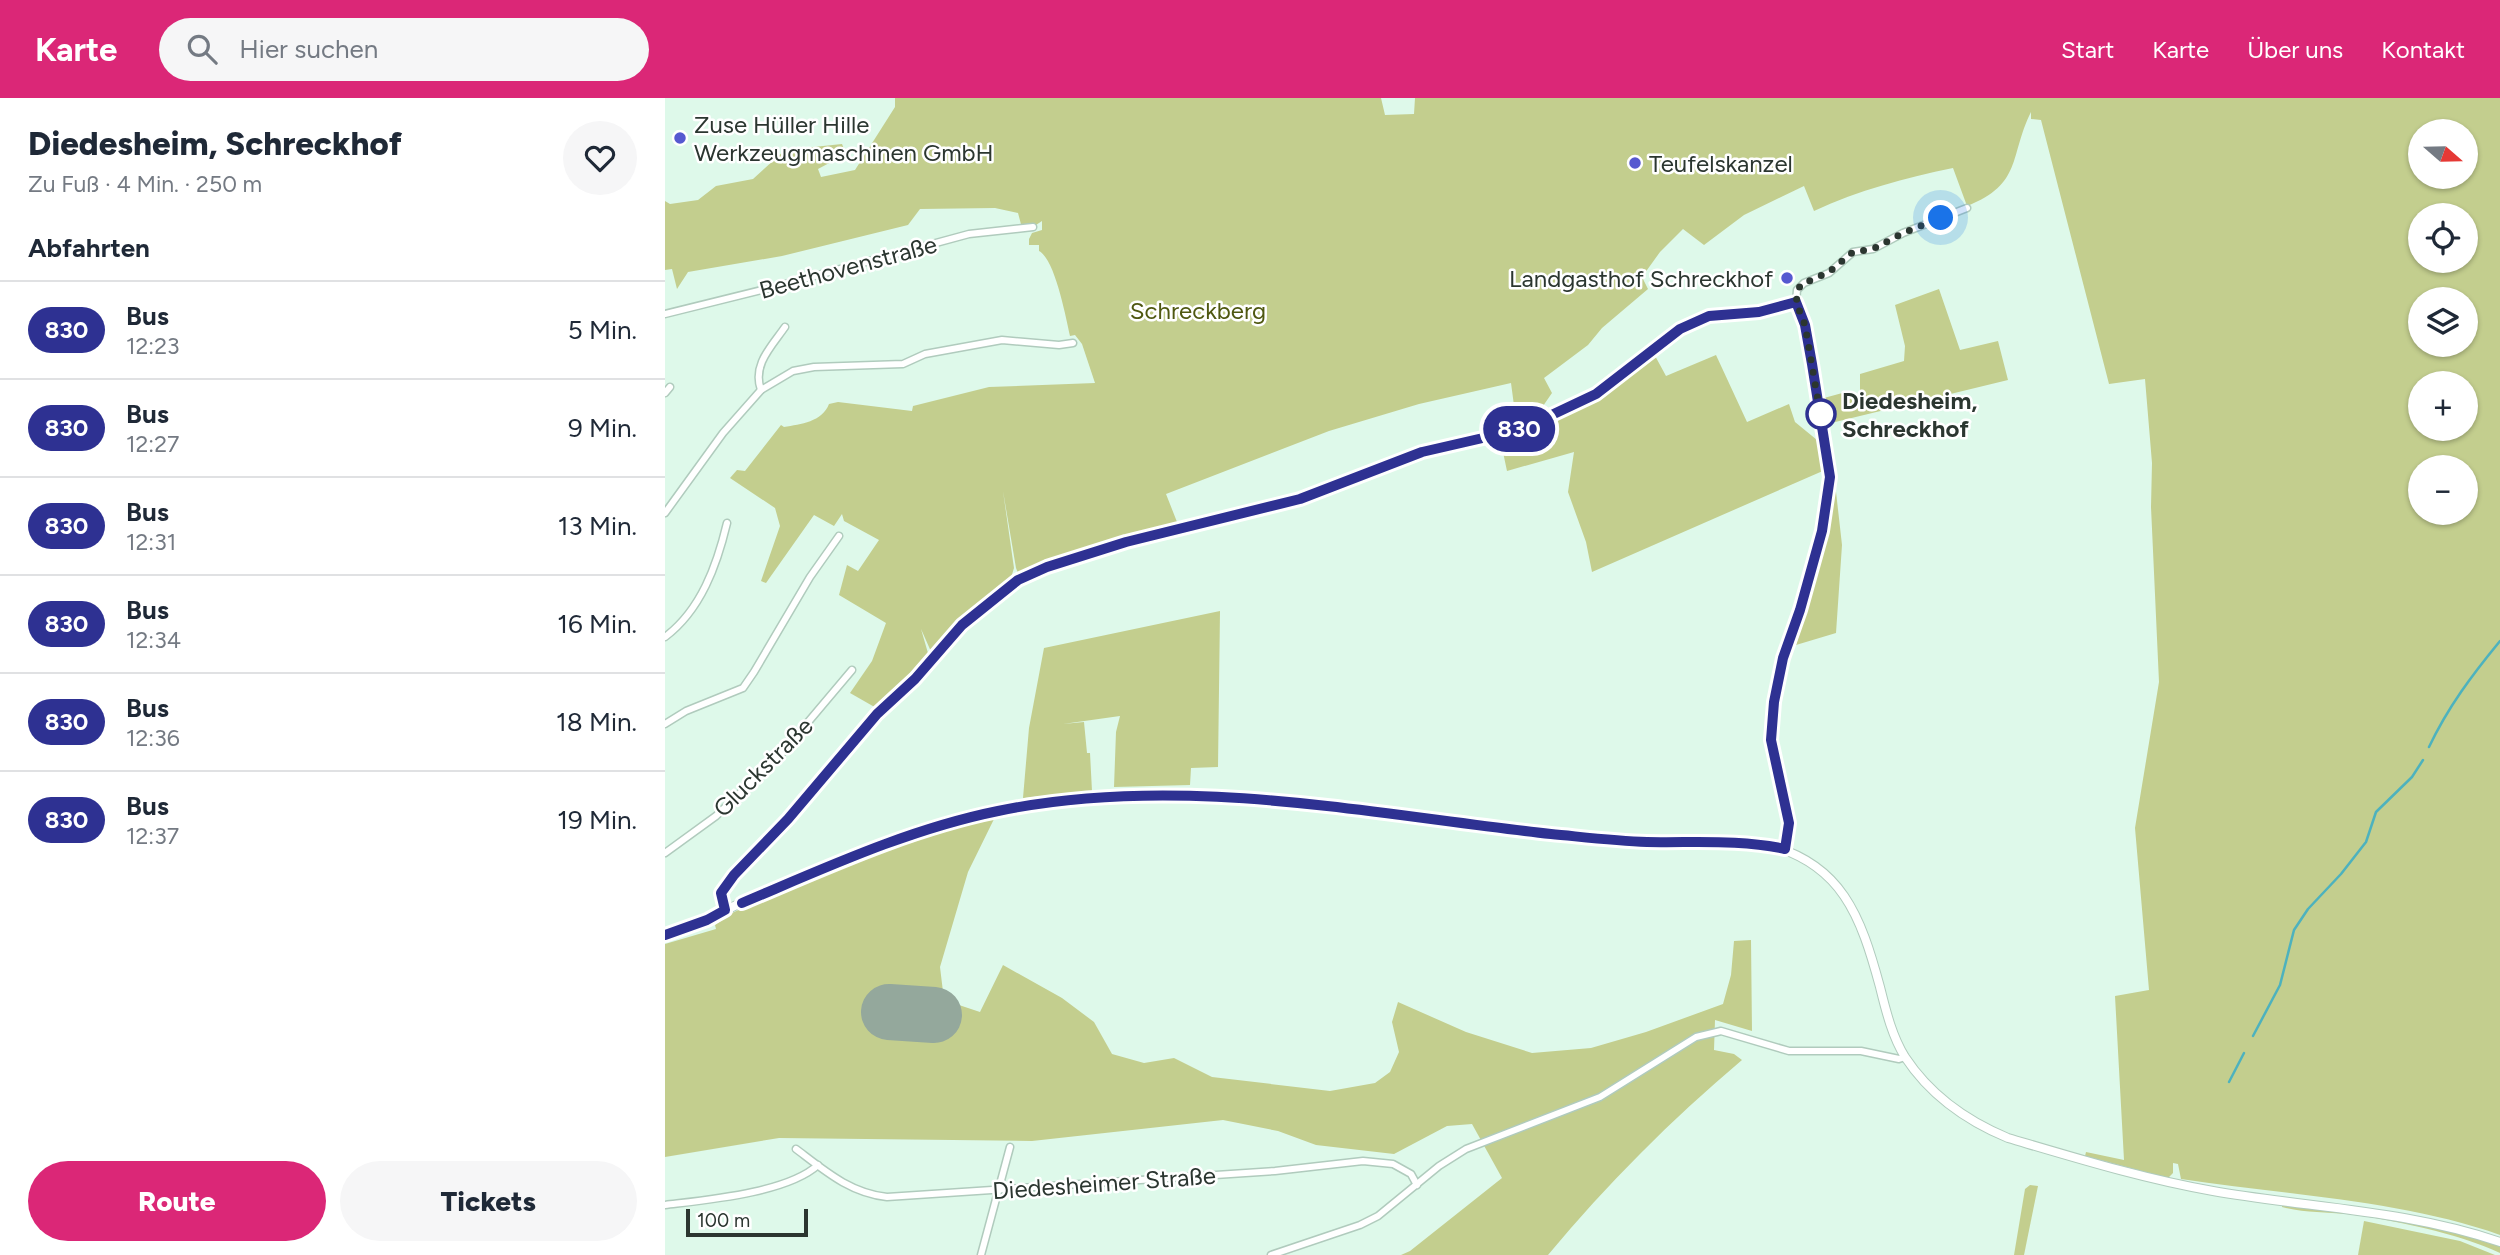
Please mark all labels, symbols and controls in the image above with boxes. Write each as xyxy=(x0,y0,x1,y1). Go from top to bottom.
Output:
search box xyxy=(159,18,649,81)
text: Karte xyxy=(35,30,117,69)
icon: search xyxy=(183,30,221,68)
text: Hier suchen xyxy=(239,33,378,65)
text: Start xyxy=(2061,35,2114,64)
text: Karte xyxy=(2152,35,2209,64)
text: Über uns xyxy=(2247,35,2343,64)
text: Kontakt xyxy=(2381,35,2465,64)
place label: Zuse Hüller Hille Werkzeugmaschinen GmbH xyxy=(694,110,994,167)
north arrow xyxy=(2408,119,2478,189)
map controls xyxy=(2408,119,2478,525)
button: heart xyxy=(563,121,637,195)
text: Diedesheim, Schreckhof xyxy=(28,124,402,163)
marker: Zuse Hüller Hille Werkzeugmaschinen GmbH xyxy=(672,130,688,146)
place label: Teufelskanzel xyxy=(1649,149,1793,178)
marker: Teufelskanzel xyxy=(1627,155,1643,171)
text: Zu Fuß · 4 Min. · 250 m xyxy=(28,170,262,198)
your location xyxy=(1923,200,1958,235)
button: locate xyxy=(2408,203,2478,273)
street label: Beethovenstraße xyxy=(756,229,940,305)
text: Abfahrten xyxy=(28,232,150,264)
place label: Landgasthof Schreckhof xyxy=(1509,264,1773,293)
marker: Landgasthof Schreckhof xyxy=(1779,270,1795,286)
button: layers xyxy=(2408,287,2478,357)
park label: Schreckberg xyxy=(1130,296,1266,325)
text: Bus xyxy=(126,300,169,332)
text: 5 Min. xyxy=(568,314,637,346)
text: 830 xyxy=(45,315,88,344)
text: 12:23 xyxy=(126,332,180,360)
button: + xyxy=(2408,371,2478,441)
place label: Diedesheim, Schreckhof xyxy=(1842,386,1978,443)
text: Bus xyxy=(126,398,169,430)
marker: Diedesheim, Schreckhof xyxy=(1806,399,1836,429)
line badge: 830 xyxy=(1479,406,1559,452)
text: 9 Min. xyxy=(568,412,637,444)
text: 830 xyxy=(45,413,88,442)
text: 830 xyxy=(1497,414,1541,443)
text: 12:27 xyxy=(126,430,179,458)
button: − xyxy=(2408,455,2478,525)
text: Bus xyxy=(126,496,169,528)
text: 13 Min. xyxy=(558,510,637,542)
text: 830 xyxy=(45,511,88,540)
text: 12:31 xyxy=(126,528,176,556)
text: Bus xyxy=(126,594,169,626)
text: 16 Min. xyxy=(557,608,637,640)
text: 830 xyxy=(45,609,88,638)
text: 12:34 xyxy=(126,626,181,654)
text: Bus xyxy=(126,692,169,724)
text: 18 Min. xyxy=(556,706,637,738)
text: 830 xyxy=(45,707,88,736)
street label: Gluckstraße xyxy=(707,711,819,823)
text: 12:36 xyxy=(126,724,180,752)
text: Bus xyxy=(126,790,169,822)
text: 19 Min. xyxy=(557,804,637,836)
text: 830 xyxy=(45,805,88,834)
text: 12:37 xyxy=(126,822,179,850)
button: Route xyxy=(28,1161,326,1241)
button: Tickets xyxy=(340,1161,637,1241)
street label: Diedesheimer Straße xyxy=(991,1161,1217,1205)
scale bar xyxy=(686,1206,809,1238)
text: 100 m xyxy=(697,1209,750,1232)

